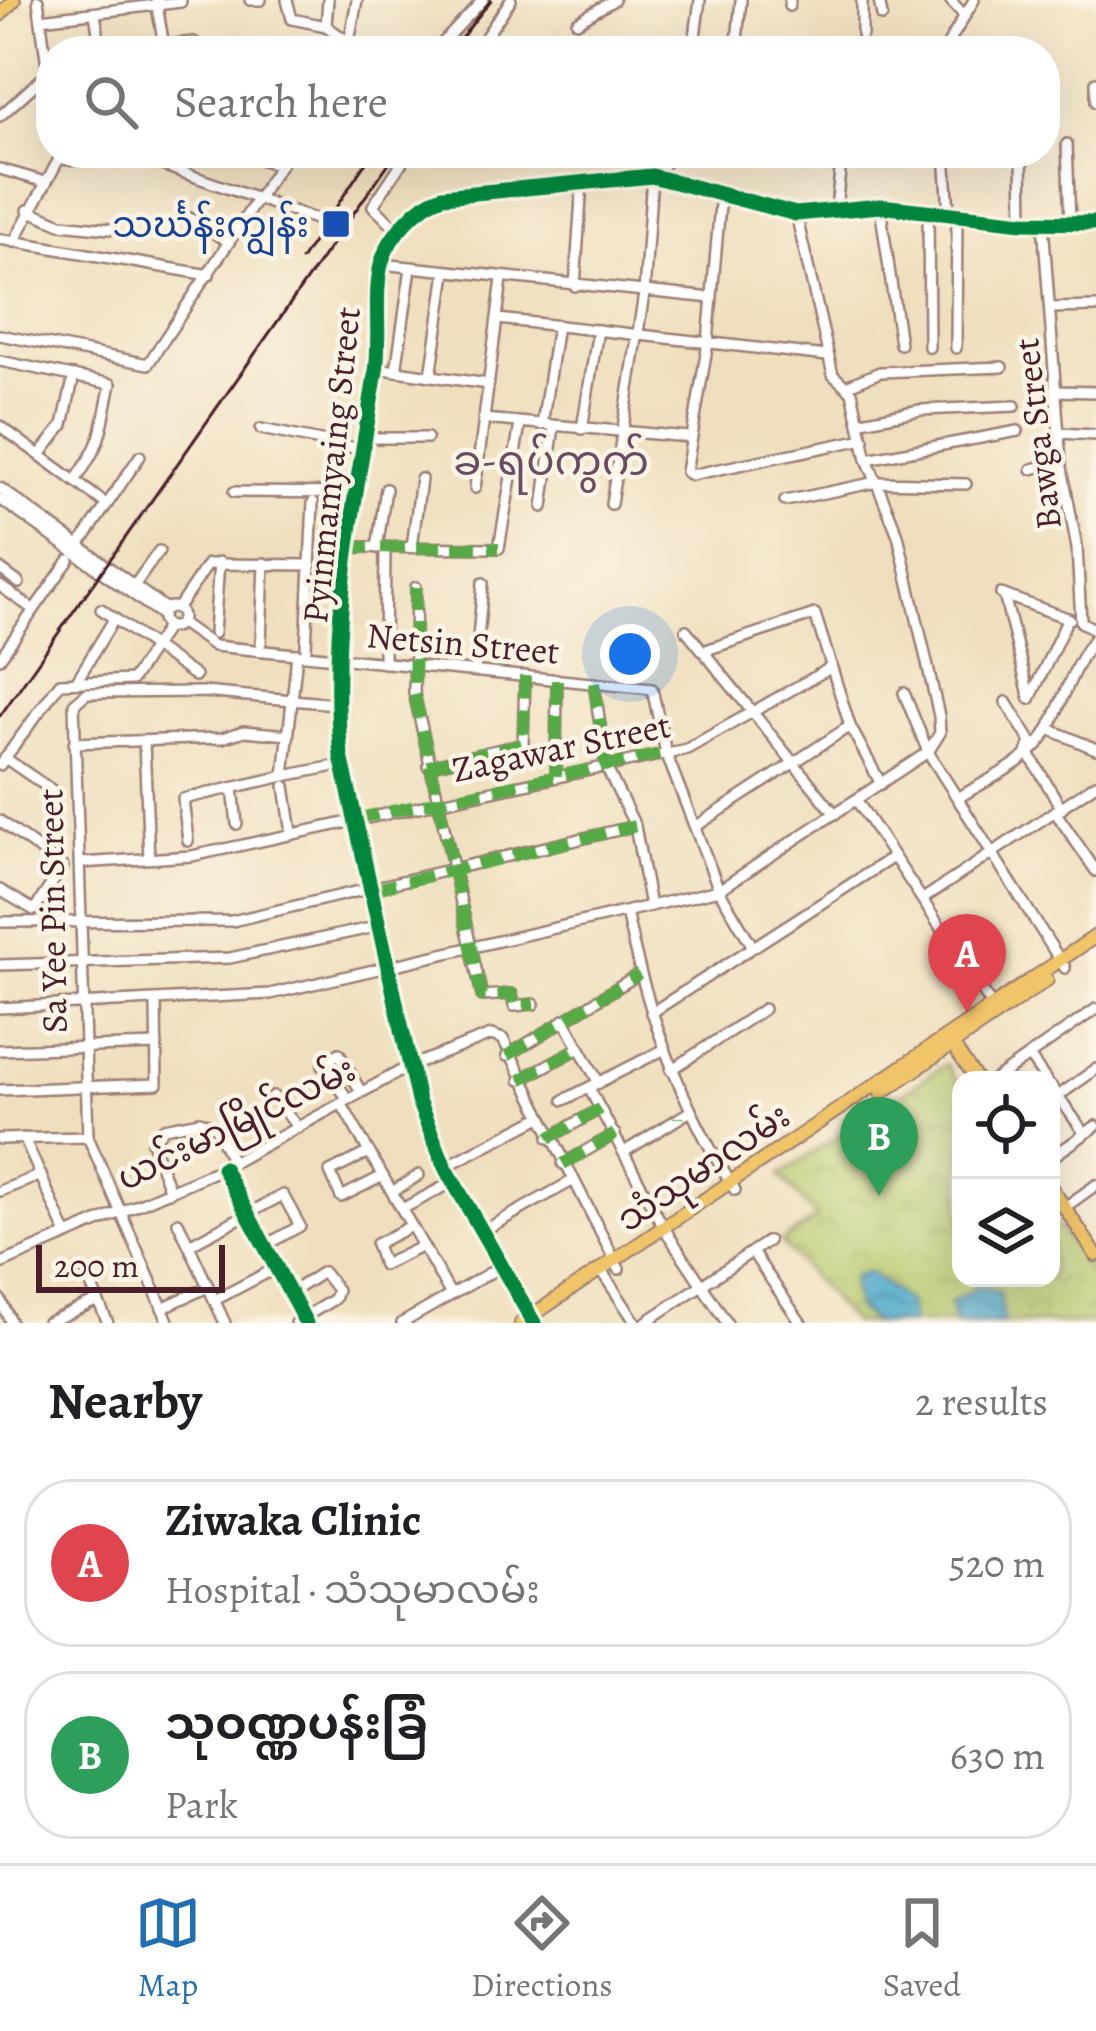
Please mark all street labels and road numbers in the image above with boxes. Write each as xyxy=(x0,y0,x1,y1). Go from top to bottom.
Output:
street label: Pyinmamyaing Street xyxy=(290,304,372,626)
street label: Bawga Street xyxy=(1001,335,1073,532)
street label: Netsin Street xyxy=(365,610,561,676)
street label: Zagawar Street xyxy=(447,700,675,794)
street label: Sa Yee Pin Street xyxy=(25,788,79,1034)
street label: ယင်းမာမြိုင်လမ်း xyxy=(109,1044,366,1206)
street label: သံသုမာလမ်း xyxy=(607,1091,802,1247)

